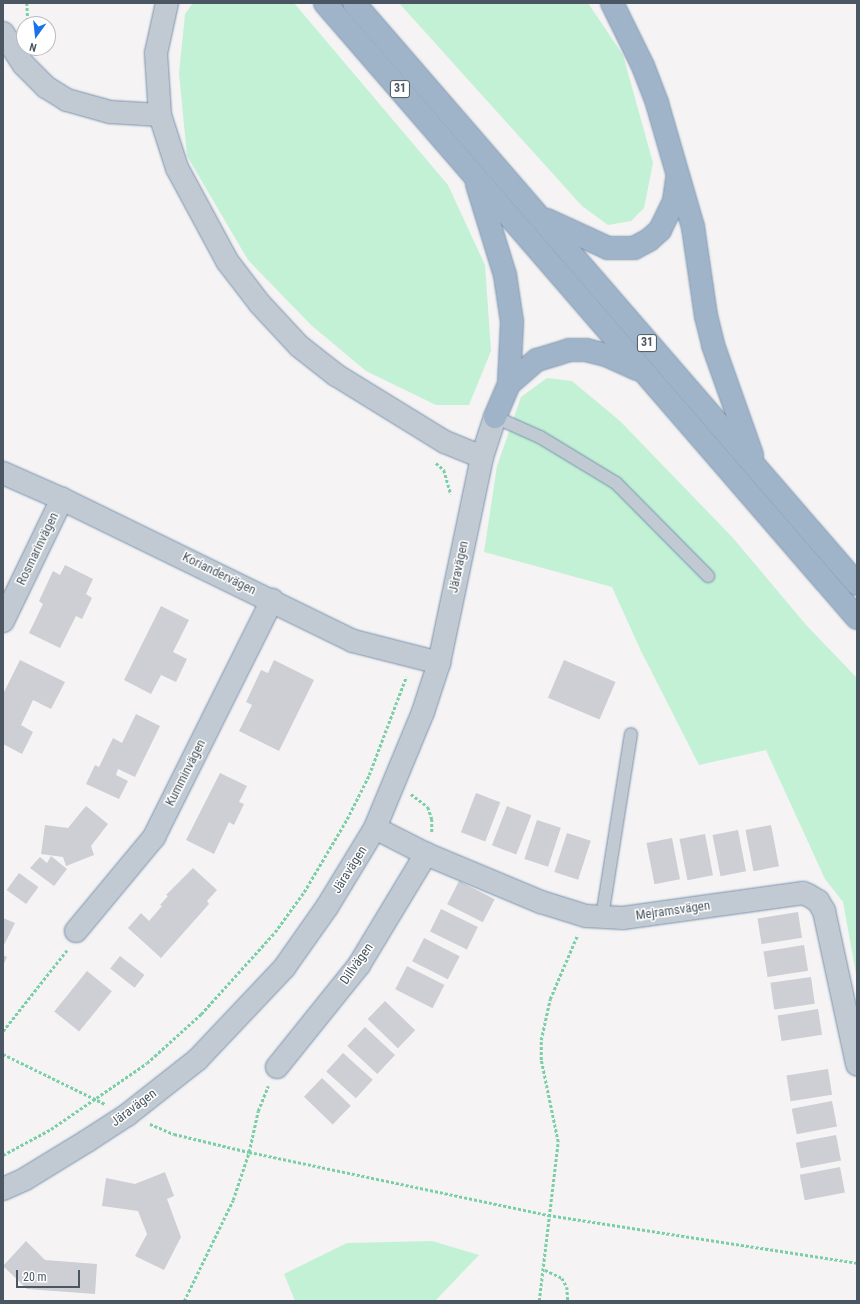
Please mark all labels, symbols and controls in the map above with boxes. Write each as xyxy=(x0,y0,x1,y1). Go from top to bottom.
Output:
north arrow xyxy=(16,16,56,56)
text: N xyxy=(28,40,38,54)
road number: 31 xyxy=(389,79,411,99)
road number: 31 xyxy=(636,333,658,353)
street label: Rosmarinvägen xyxy=(14,510,62,588)
street label: Järavägen xyxy=(446,540,472,594)
street label: Koriandervägen xyxy=(180,549,258,599)
street label: Kumminvägen xyxy=(163,737,209,809)
street label: Järavägen xyxy=(329,843,371,897)
street label: Mejramsvägen xyxy=(635,898,711,924)
street label: Dillvägen xyxy=(337,940,377,988)
street label: Järavägen xyxy=(108,1086,160,1130)
scale bar xyxy=(18,1262,82,1288)
text: 20 m xyxy=(23,1270,47,1284)

